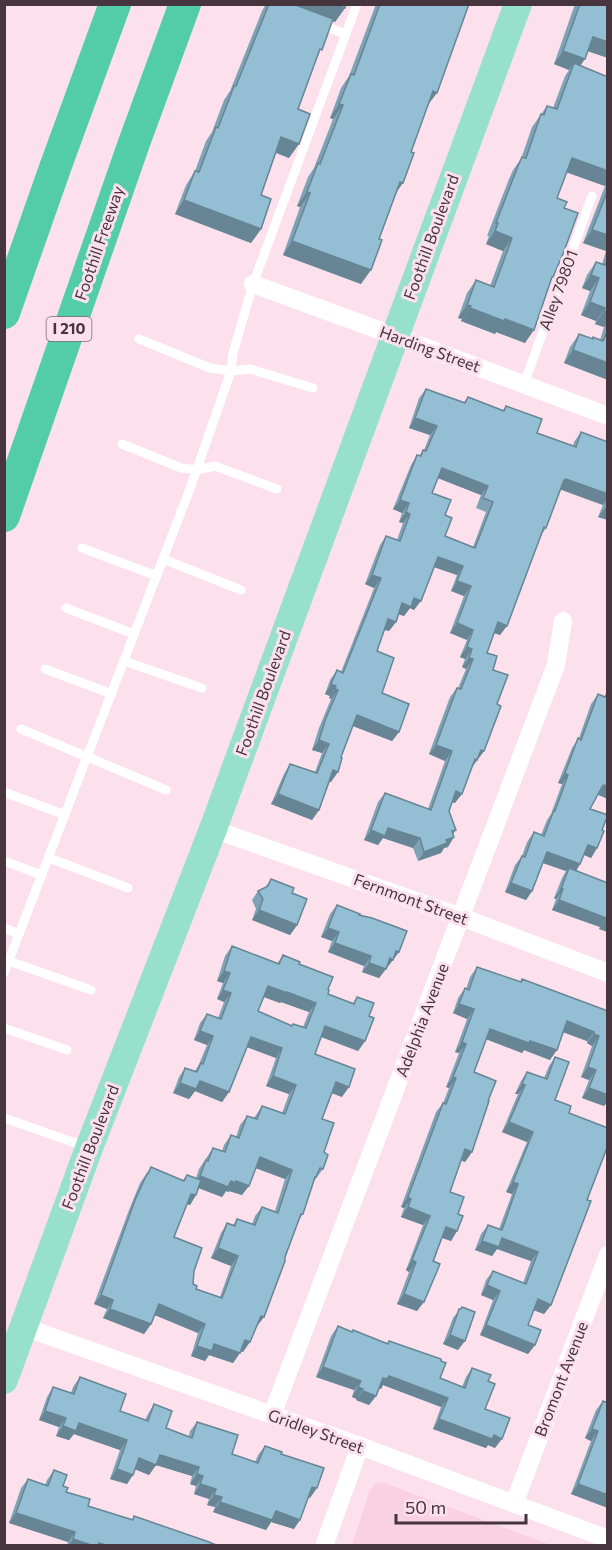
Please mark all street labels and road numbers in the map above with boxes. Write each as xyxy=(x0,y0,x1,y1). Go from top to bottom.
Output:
street label: Foothill Boulevard xyxy=(399,172,462,302)
street label: Foothill Freeway xyxy=(70,183,127,303)
street label: Alley 79801 xyxy=(534,247,581,332)
road number: I 210 xyxy=(46,317,92,341)
street label: Harding Street xyxy=(377,321,484,376)
street label: Foothill Boulevard xyxy=(231,628,294,758)
street label: Fernmont Street xyxy=(351,869,471,928)
street label: Adelphia Avenue xyxy=(391,960,452,1079)
street label: Foothill Boulevard xyxy=(57,1082,122,1212)
street label: Bromont Avenue xyxy=(530,1319,591,1439)
street label: Gridley Street xyxy=(266,1404,367,1457)

